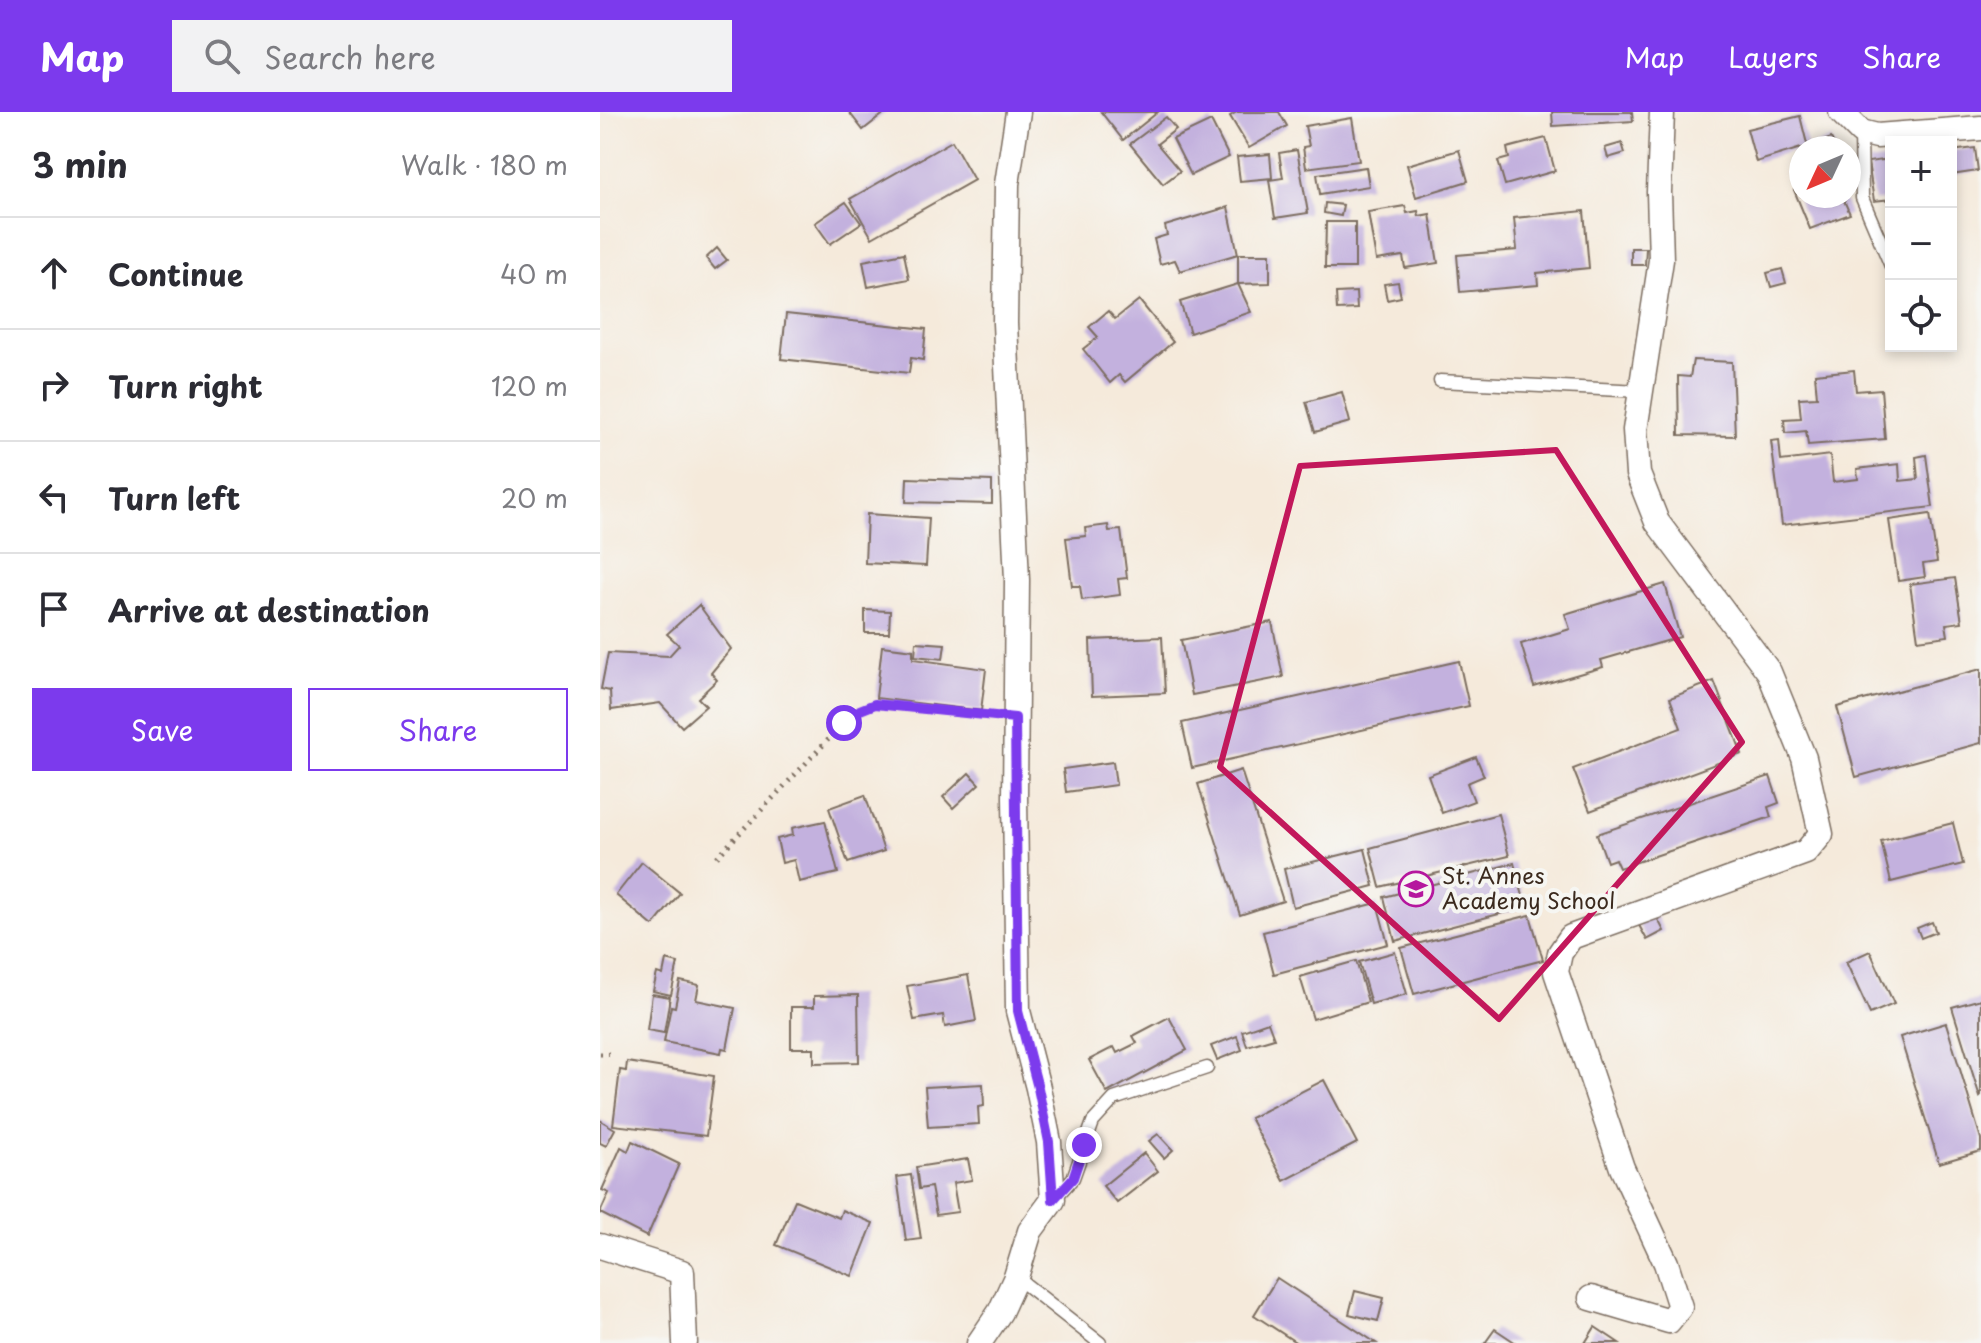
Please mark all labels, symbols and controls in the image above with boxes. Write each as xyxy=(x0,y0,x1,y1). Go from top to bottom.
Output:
search box xyxy=(172,20,732,92)
text: Map xyxy=(40,28,124,85)
icon: search xyxy=(200,34,244,78)
text: Search here xyxy=(264,34,436,79)
text: Map xyxy=(1624,35,1684,78)
text: Layers xyxy=(1728,35,1818,78)
text: Share xyxy=(1862,35,1941,78)
north arrow xyxy=(1789,136,1861,208)
map controls xyxy=(1885,136,1957,352)
button: + xyxy=(1885,136,1957,208)
text: 3 min xyxy=(32,138,128,190)
text: Walk · 180 m xyxy=(401,145,568,184)
button: − xyxy=(1885,208,1957,280)
icon: ahead xyxy=(32,251,76,295)
text: Continue xyxy=(108,251,243,296)
text: 40 m xyxy=(500,254,568,293)
button: locate xyxy=(1885,280,1957,352)
icon: right xyxy=(32,363,76,407)
text: Turn right xyxy=(108,363,263,408)
text: 120 m xyxy=(491,366,568,405)
icon: left xyxy=(32,475,76,519)
text: Turn left xyxy=(108,475,240,520)
text: 20 m xyxy=(501,478,568,517)
icon: arrive xyxy=(32,587,76,631)
text: Arrive at destination xyxy=(108,587,430,632)
button: Save xyxy=(32,688,292,771)
button: Share xyxy=(308,688,568,771)
route start xyxy=(826,705,862,741)
place label: St. Annes Academy School xyxy=(1442,858,1615,916)
school or university icon: St. Annes Academy School xyxy=(1397,870,1435,908)
route end xyxy=(1066,1127,1102,1163)

